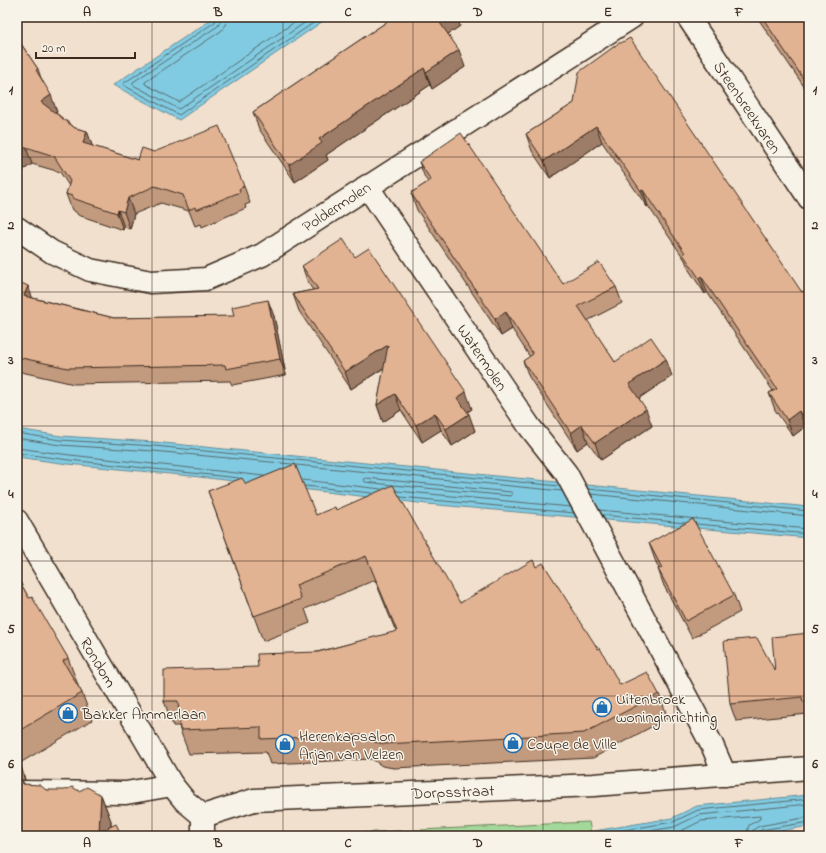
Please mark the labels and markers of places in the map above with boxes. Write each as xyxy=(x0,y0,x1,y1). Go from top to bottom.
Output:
place label: Uitenbroek woninginrichting xyxy=(616,688,717,730)
shop icon: Uitenbroek woninginrichting xyxy=(591,696,613,718)
shop icon: Bakker Ammerlaan xyxy=(57,702,79,724)
place label: Bakker Ammerlaan xyxy=(81,703,206,727)
place label: Herenkapsalon Arjan van Velzen xyxy=(299,725,403,767)
shop icon: Coupe de Ville xyxy=(502,732,524,754)
shop icon: Herenkapsalon Arjan van Velzen xyxy=(274,733,296,755)
place label: Coupe de Ville xyxy=(527,733,618,757)

